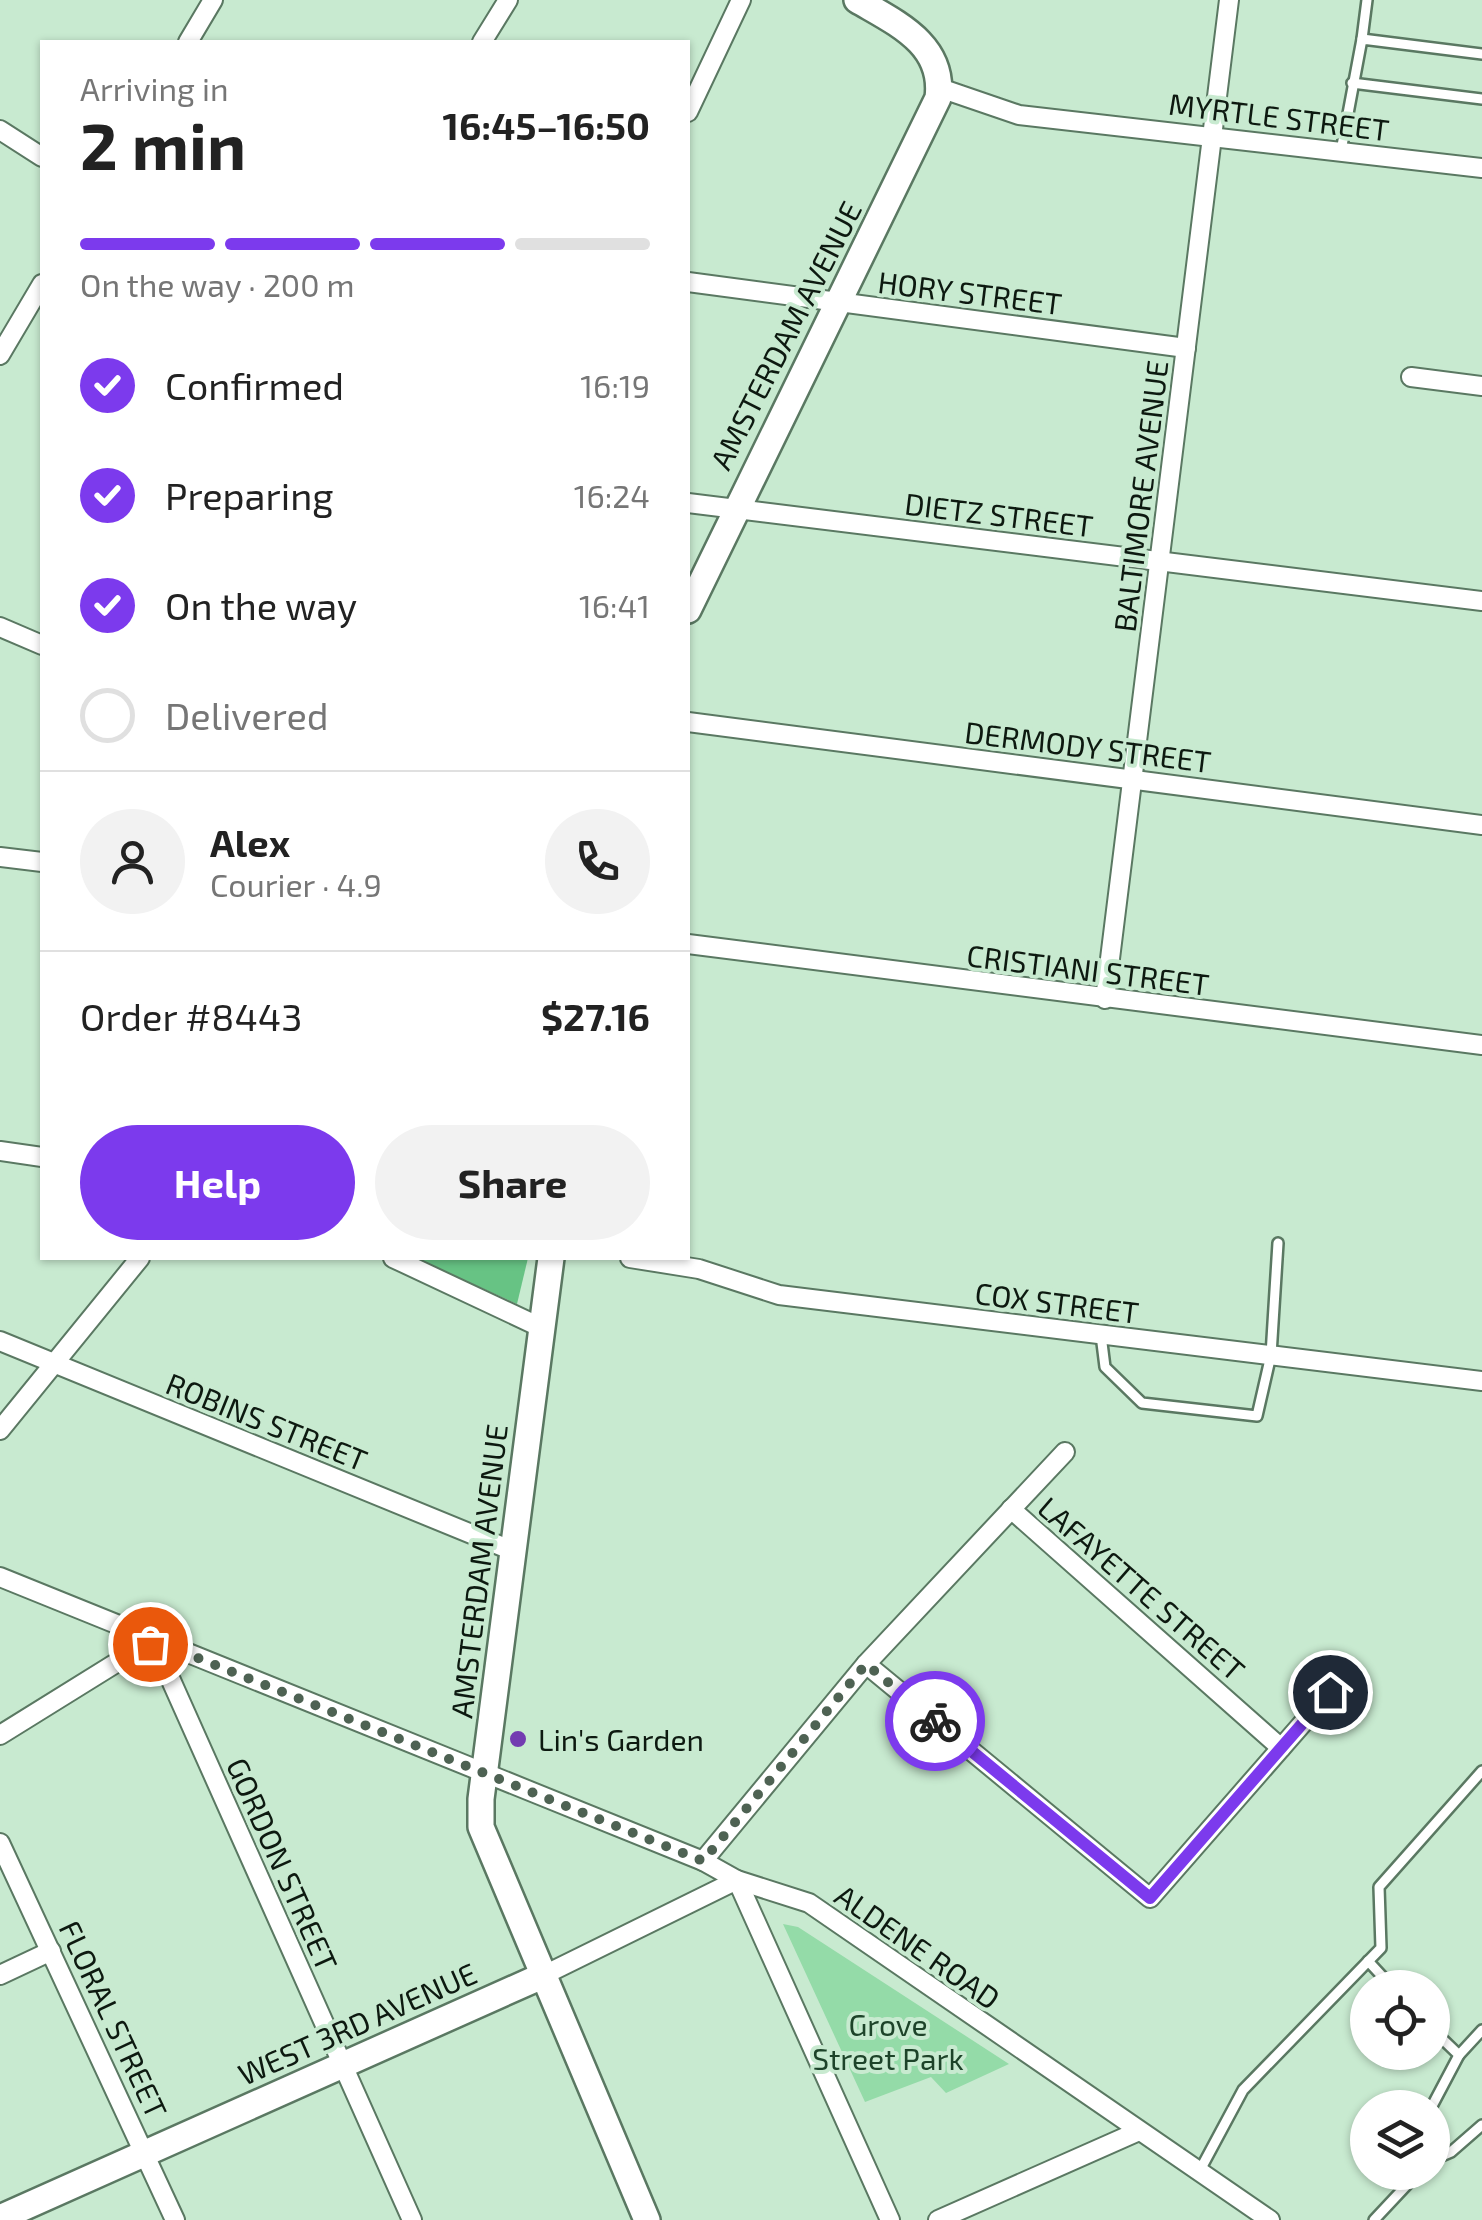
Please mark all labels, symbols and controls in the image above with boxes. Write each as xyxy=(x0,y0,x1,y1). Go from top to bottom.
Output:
text: Arriving in xyxy=(80,69,229,107)
street label: MYRTLE STREET xyxy=(1167,85,1391,147)
text: 16:45–16:50 xyxy=(443,102,650,148)
text: 2 min xyxy=(80,105,246,183)
street label: AMSTERDAM AVENUE xyxy=(702,195,868,475)
street label: HORY STREET xyxy=(876,263,1064,321)
text: On the way · 200 m xyxy=(80,265,355,303)
icon: check xyxy=(80,358,135,413)
street label: BALTIMORE AVENUE xyxy=(1105,358,1175,634)
text: Confirmed xyxy=(165,362,344,408)
text: 16:19 xyxy=(580,366,650,404)
icon: check xyxy=(80,468,135,523)
text: Preparing xyxy=(165,472,333,518)
text: 16:24 xyxy=(574,476,650,514)
street label: DIETZ STREET xyxy=(903,485,1095,543)
icon: check xyxy=(80,578,135,633)
text: On the way xyxy=(165,582,357,628)
text: 16:41 xyxy=(579,586,650,624)
text: Delivered xyxy=(165,692,329,738)
street label: DERMODY STREET xyxy=(963,713,1213,779)
button: person xyxy=(80,809,185,914)
button: phone xyxy=(545,809,650,914)
text: Alex xyxy=(210,819,290,865)
text: Courier · 4.9 xyxy=(210,865,382,903)
street label: CRISTIANI STREET xyxy=(965,936,1211,1002)
text: Order #8443 xyxy=(80,993,302,1039)
text: $27.16 xyxy=(541,993,650,1039)
button: Help xyxy=(80,1125,355,1240)
button: Share xyxy=(375,1125,650,1240)
street label: COX STREET xyxy=(973,1274,1141,1330)
street label: ROBINS STREET xyxy=(161,1364,373,1478)
street label: AMSTERDAM AVENUE xyxy=(442,1422,514,1720)
street label: LAFAYETTE STREET xyxy=(1031,1489,1253,1687)
pin xyxy=(108,1602,193,1687)
icon: bag xyxy=(123,1617,178,1672)
pin xyxy=(1288,1650,1373,1735)
icon: home xyxy=(1303,1665,1358,1720)
courier xyxy=(885,1671,985,1771)
icon: bike xyxy=(908,1694,963,1749)
place label: Lin's Garden xyxy=(538,1721,704,1757)
marker: Lin's Garden xyxy=(507,1728,529,1750)
street label: GORDON STREET xyxy=(220,1752,346,1976)
street label: ALDENE ROAD xyxy=(829,1876,1007,2016)
street label: FLORAL STREET xyxy=(53,1915,175,2123)
street label: WEST 3RD AVENUE xyxy=(232,1954,482,2092)
map controls xyxy=(1350,1970,1450,2190)
button: locate xyxy=(1350,1970,1450,2070)
park label: Grove Street Park xyxy=(812,2006,964,2076)
button: layers xyxy=(1350,2090,1450,2190)

